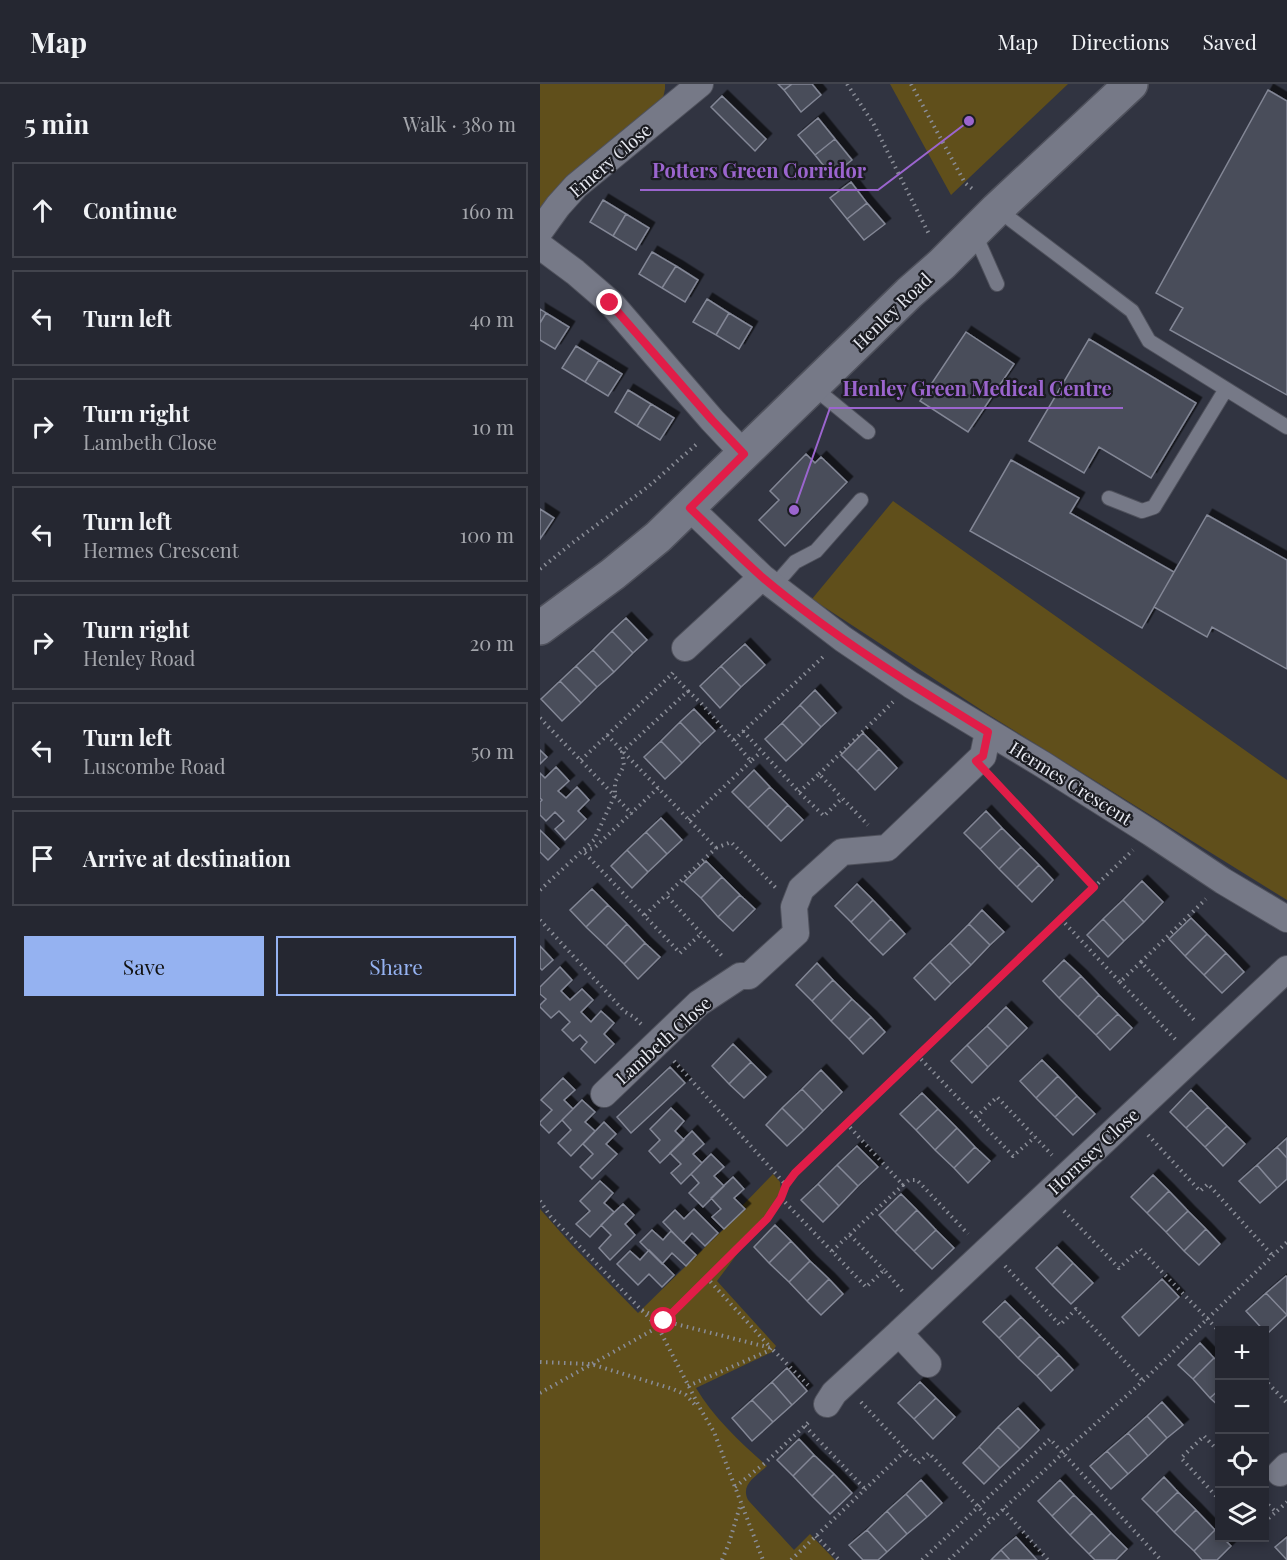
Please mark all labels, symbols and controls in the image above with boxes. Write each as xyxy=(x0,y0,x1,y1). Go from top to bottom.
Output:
text: Map xyxy=(30,23,87,60)
text: Map xyxy=(997,27,1038,55)
text: Directions xyxy=(1071,27,1169,55)
text: Saved xyxy=(1202,27,1257,55)
text: 5 min xyxy=(24,106,89,141)
text: Walk · 380 m xyxy=(403,110,516,137)
street label: Emery Close xyxy=(564,118,656,202)
callout: Potters Green Corridor xyxy=(640,152,878,190)
text: Potters Green Corridor xyxy=(652,156,867,183)
icon: ahead xyxy=(26,194,59,227)
text: Continue xyxy=(83,195,177,225)
text: 160 m xyxy=(462,197,514,224)
street label: Henley Road xyxy=(847,267,937,355)
route end xyxy=(596,289,622,315)
icon: left xyxy=(26,302,59,335)
text: Turn left xyxy=(83,303,172,333)
text: 40 m xyxy=(469,305,514,332)
callout: Henley Green Medical Centre xyxy=(830,370,1123,408)
text: Henley Green Medical Centre xyxy=(842,374,1112,401)
text: Turn right xyxy=(83,398,189,428)
icon: right xyxy=(26,410,59,443)
text: 10 m xyxy=(472,413,514,440)
text: Lambeth Close xyxy=(83,428,217,455)
text: Turn left xyxy=(83,506,172,536)
icon: left xyxy=(26,518,59,551)
text: 100 m xyxy=(460,521,514,548)
text: Hermes Crescent xyxy=(83,536,239,563)
text: Turn right xyxy=(83,614,189,644)
icon: right xyxy=(26,626,59,659)
text: 20 m xyxy=(470,629,514,656)
text: Henley Road xyxy=(83,644,195,671)
text: Turn left xyxy=(83,722,172,752)
icon: left xyxy=(26,734,59,767)
street label: Hermes Crescent xyxy=(1005,736,1137,831)
text: 50 m xyxy=(471,737,514,764)
text: Luscombe Road xyxy=(83,752,226,779)
icon: arrive xyxy=(26,842,59,875)
text: Arrive at destination xyxy=(83,843,291,873)
button: Save xyxy=(24,936,264,996)
button: Share xyxy=(276,936,516,996)
street label: Lambeth Close xyxy=(610,991,716,1089)
street label: Hornsey Close xyxy=(1042,1103,1144,1199)
route start xyxy=(650,1307,676,1333)
map controls xyxy=(1215,1326,1269,1542)
button: + xyxy=(1215,1326,1269,1380)
button: − xyxy=(1215,1380,1269,1434)
button: locate xyxy=(1215,1434,1269,1488)
button: layers xyxy=(1215,1488,1269,1542)

